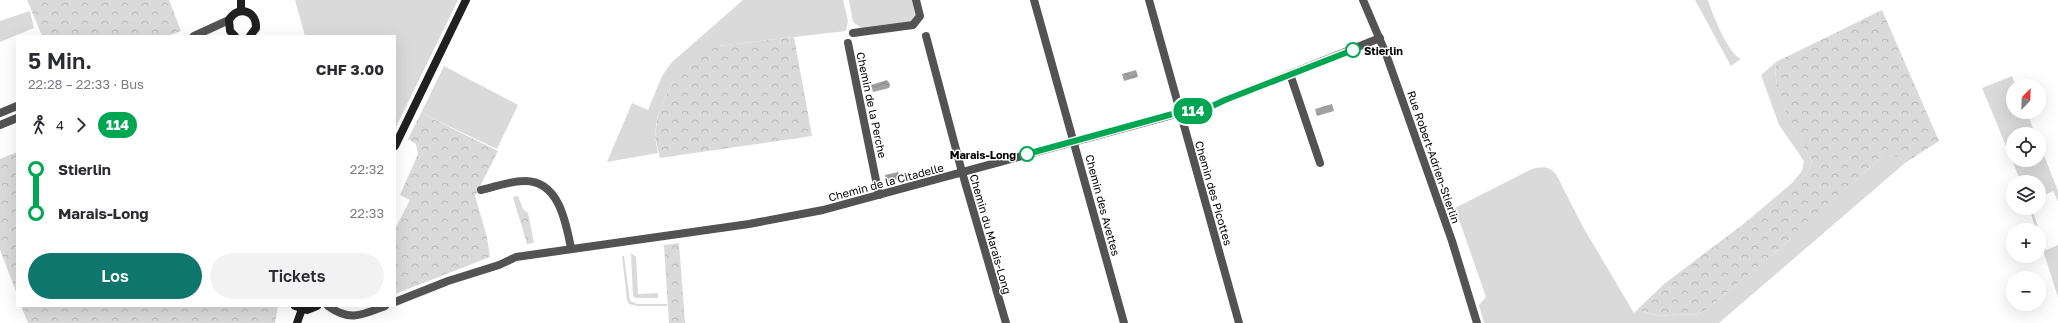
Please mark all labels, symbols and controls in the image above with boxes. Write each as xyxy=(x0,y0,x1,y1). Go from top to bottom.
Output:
marker: Stierlin xyxy=(1345,42,1361,58)
place label: Stierlin xyxy=(1364,44,1403,57)
text: 5 Min. xyxy=(28,47,92,74)
street label: Chemin de la Perche xyxy=(854,51,890,159)
text: CHF 3.00 xyxy=(316,60,384,78)
text: 22:28 – 22:33 · Bus xyxy=(28,76,144,92)
north arrow xyxy=(2006,79,2046,119)
map controls xyxy=(2006,79,2046,311)
street label: Rue Robert-Adrien-Stierlin xyxy=(1405,89,1463,225)
line badge: 114 xyxy=(1170,98,1216,124)
text: 114 xyxy=(1181,102,1205,119)
icon: walk xyxy=(28,114,50,136)
icon: forward xyxy=(70,114,92,136)
text: 114 xyxy=(106,116,129,133)
text: 4 xyxy=(56,117,64,133)
button: locate xyxy=(2006,127,2046,167)
street label: Chemin des Picottes xyxy=(1193,139,1235,247)
marker: Marais-Long xyxy=(1019,146,1035,162)
place label: Marais-Long xyxy=(950,148,1016,161)
street label: Chemin des Avettes xyxy=(1083,153,1123,257)
text: Stierlin xyxy=(58,160,111,178)
street label: Chemin de la Citadelle xyxy=(827,160,945,204)
text: 22:32 xyxy=(350,161,384,177)
street label: Chemin du Marais-Long xyxy=(968,172,1014,296)
button: layers xyxy=(2006,175,2046,215)
text: Marais-Long xyxy=(58,204,148,222)
text: 22:33 xyxy=(350,205,384,221)
button: + xyxy=(2006,223,2046,263)
button: Los xyxy=(28,253,202,299)
button: Tickets xyxy=(210,253,384,299)
button: − xyxy=(2006,271,2046,311)

